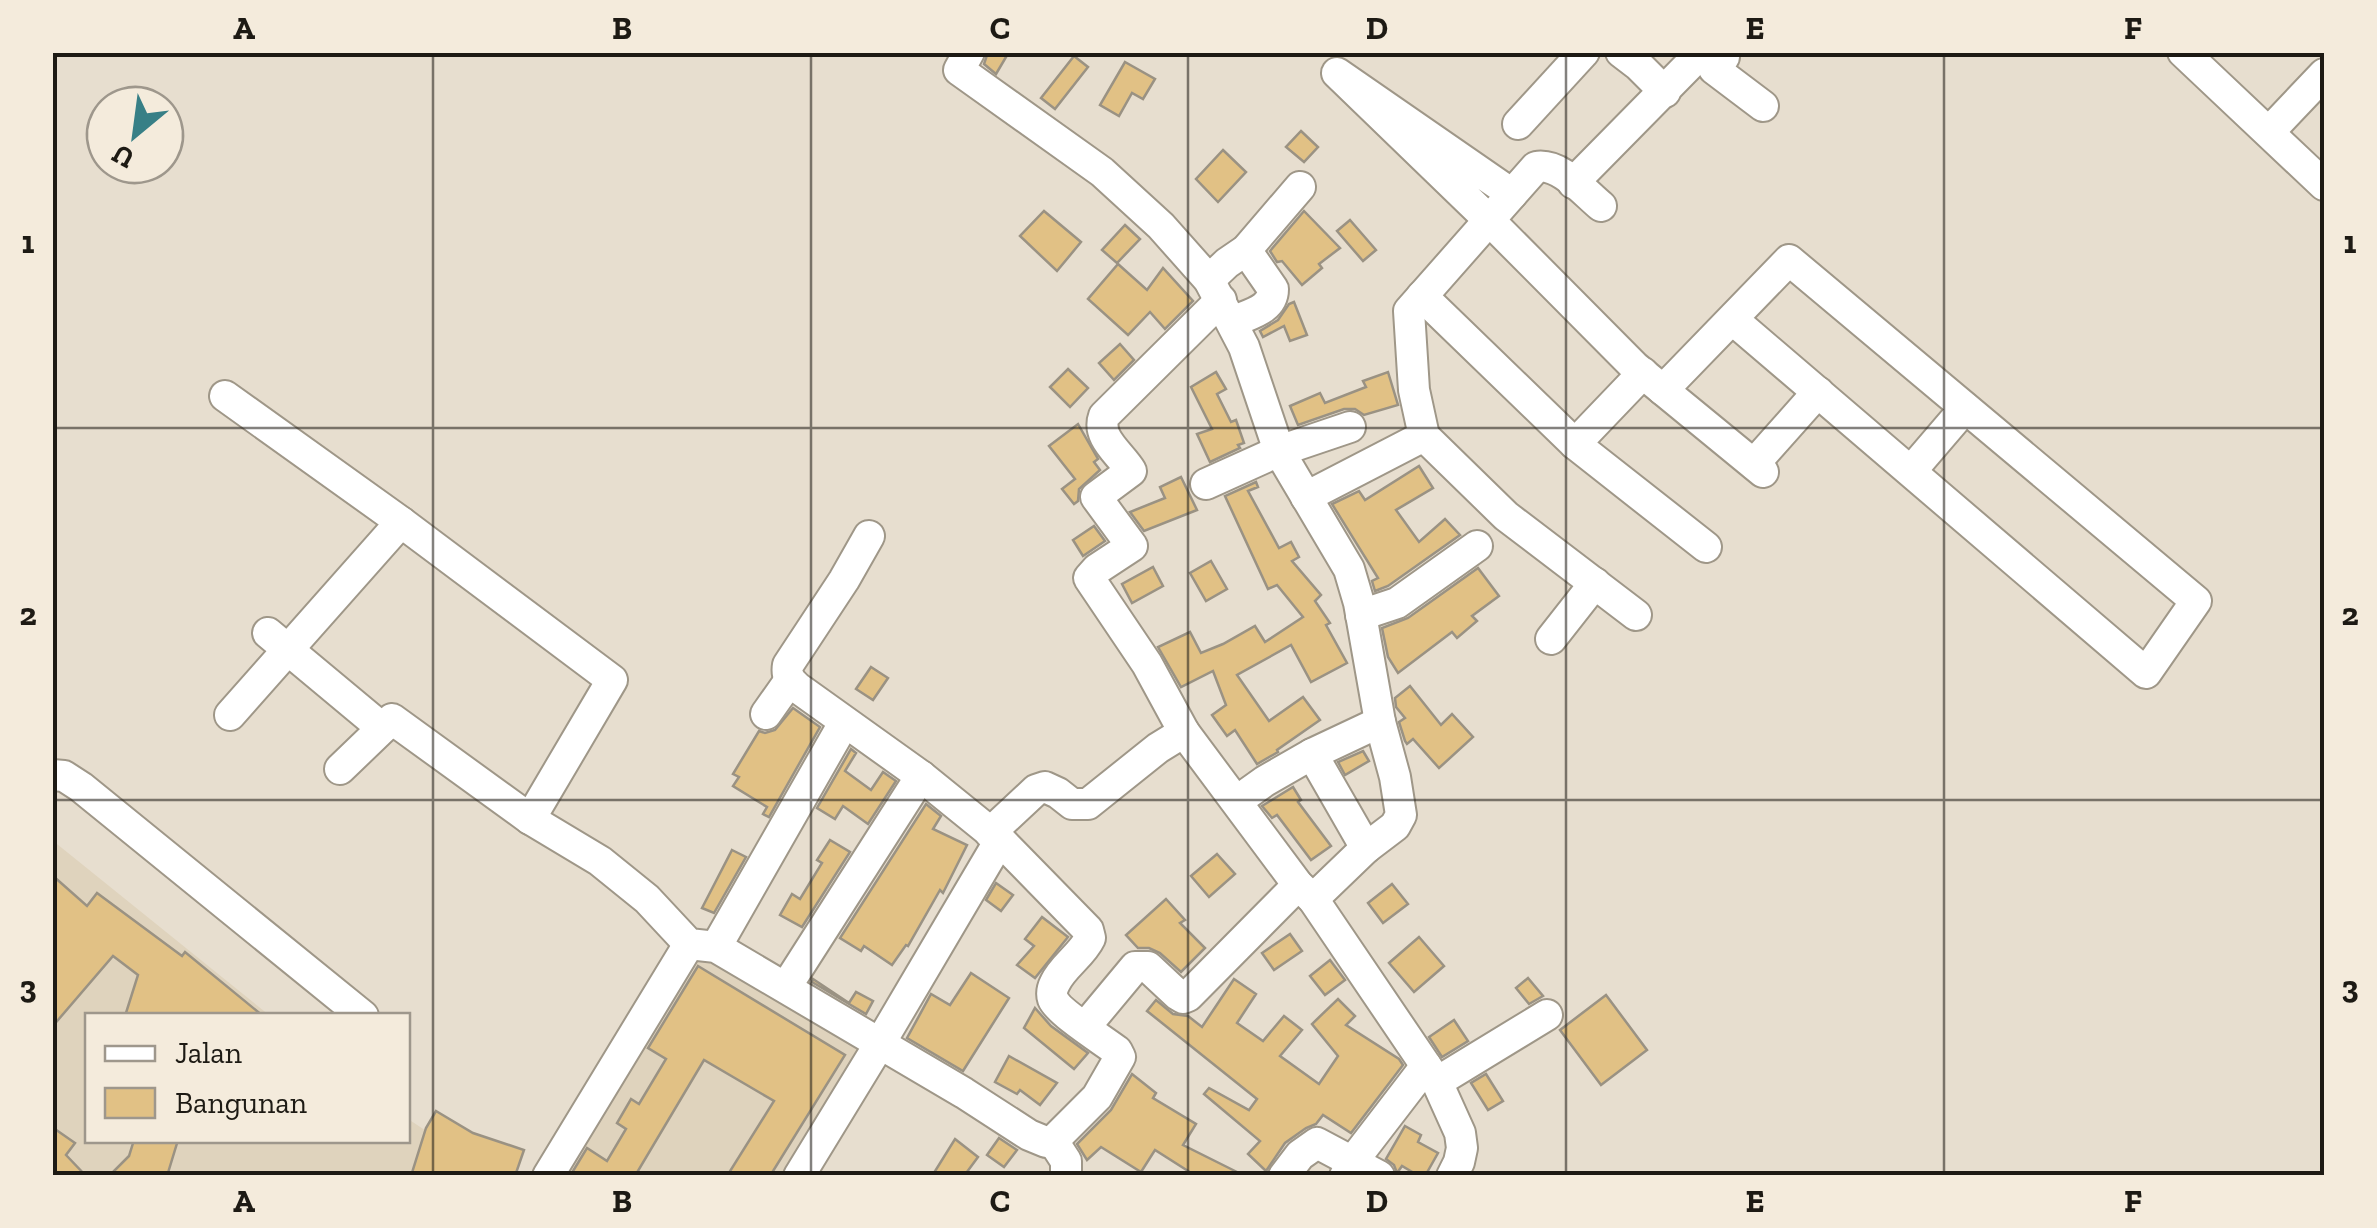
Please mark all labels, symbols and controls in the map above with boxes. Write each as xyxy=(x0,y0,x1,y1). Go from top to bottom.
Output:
text: A xyxy=(233,9,255,47)
text: B xyxy=(612,9,632,47)
text: C xyxy=(990,9,1010,47)
text: D xyxy=(1366,9,1388,47)
text: E xyxy=(1746,9,1764,47)
text: F xyxy=(2124,9,2142,47)
north arrow xyxy=(85,85,185,185)
text: U xyxy=(106,137,140,176)
text: 1 xyxy=(22,223,35,261)
text: 1 xyxy=(2344,223,2357,261)
text: 2 xyxy=(19,595,37,633)
text: 2 xyxy=(2341,595,2359,633)
text: 3 xyxy=(19,968,37,1006)
text: 3 xyxy=(2341,968,2359,1006)
legend xyxy=(85,1013,410,1143)
text: Jalan xyxy=(175,1035,242,1071)
text: Bangunan xyxy=(175,1085,307,1121)
text: A xyxy=(233,1182,255,1220)
text: B xyxy=(612,1182,632,1220)
text: C xyxy=(990,1182,1010,1220)
text: D xyxy=(1366,1182,1388,1220)
text: E xyxy=(1746,1182,1764,1220)
text: F xyxy=(2124,1182,2142,1220)

